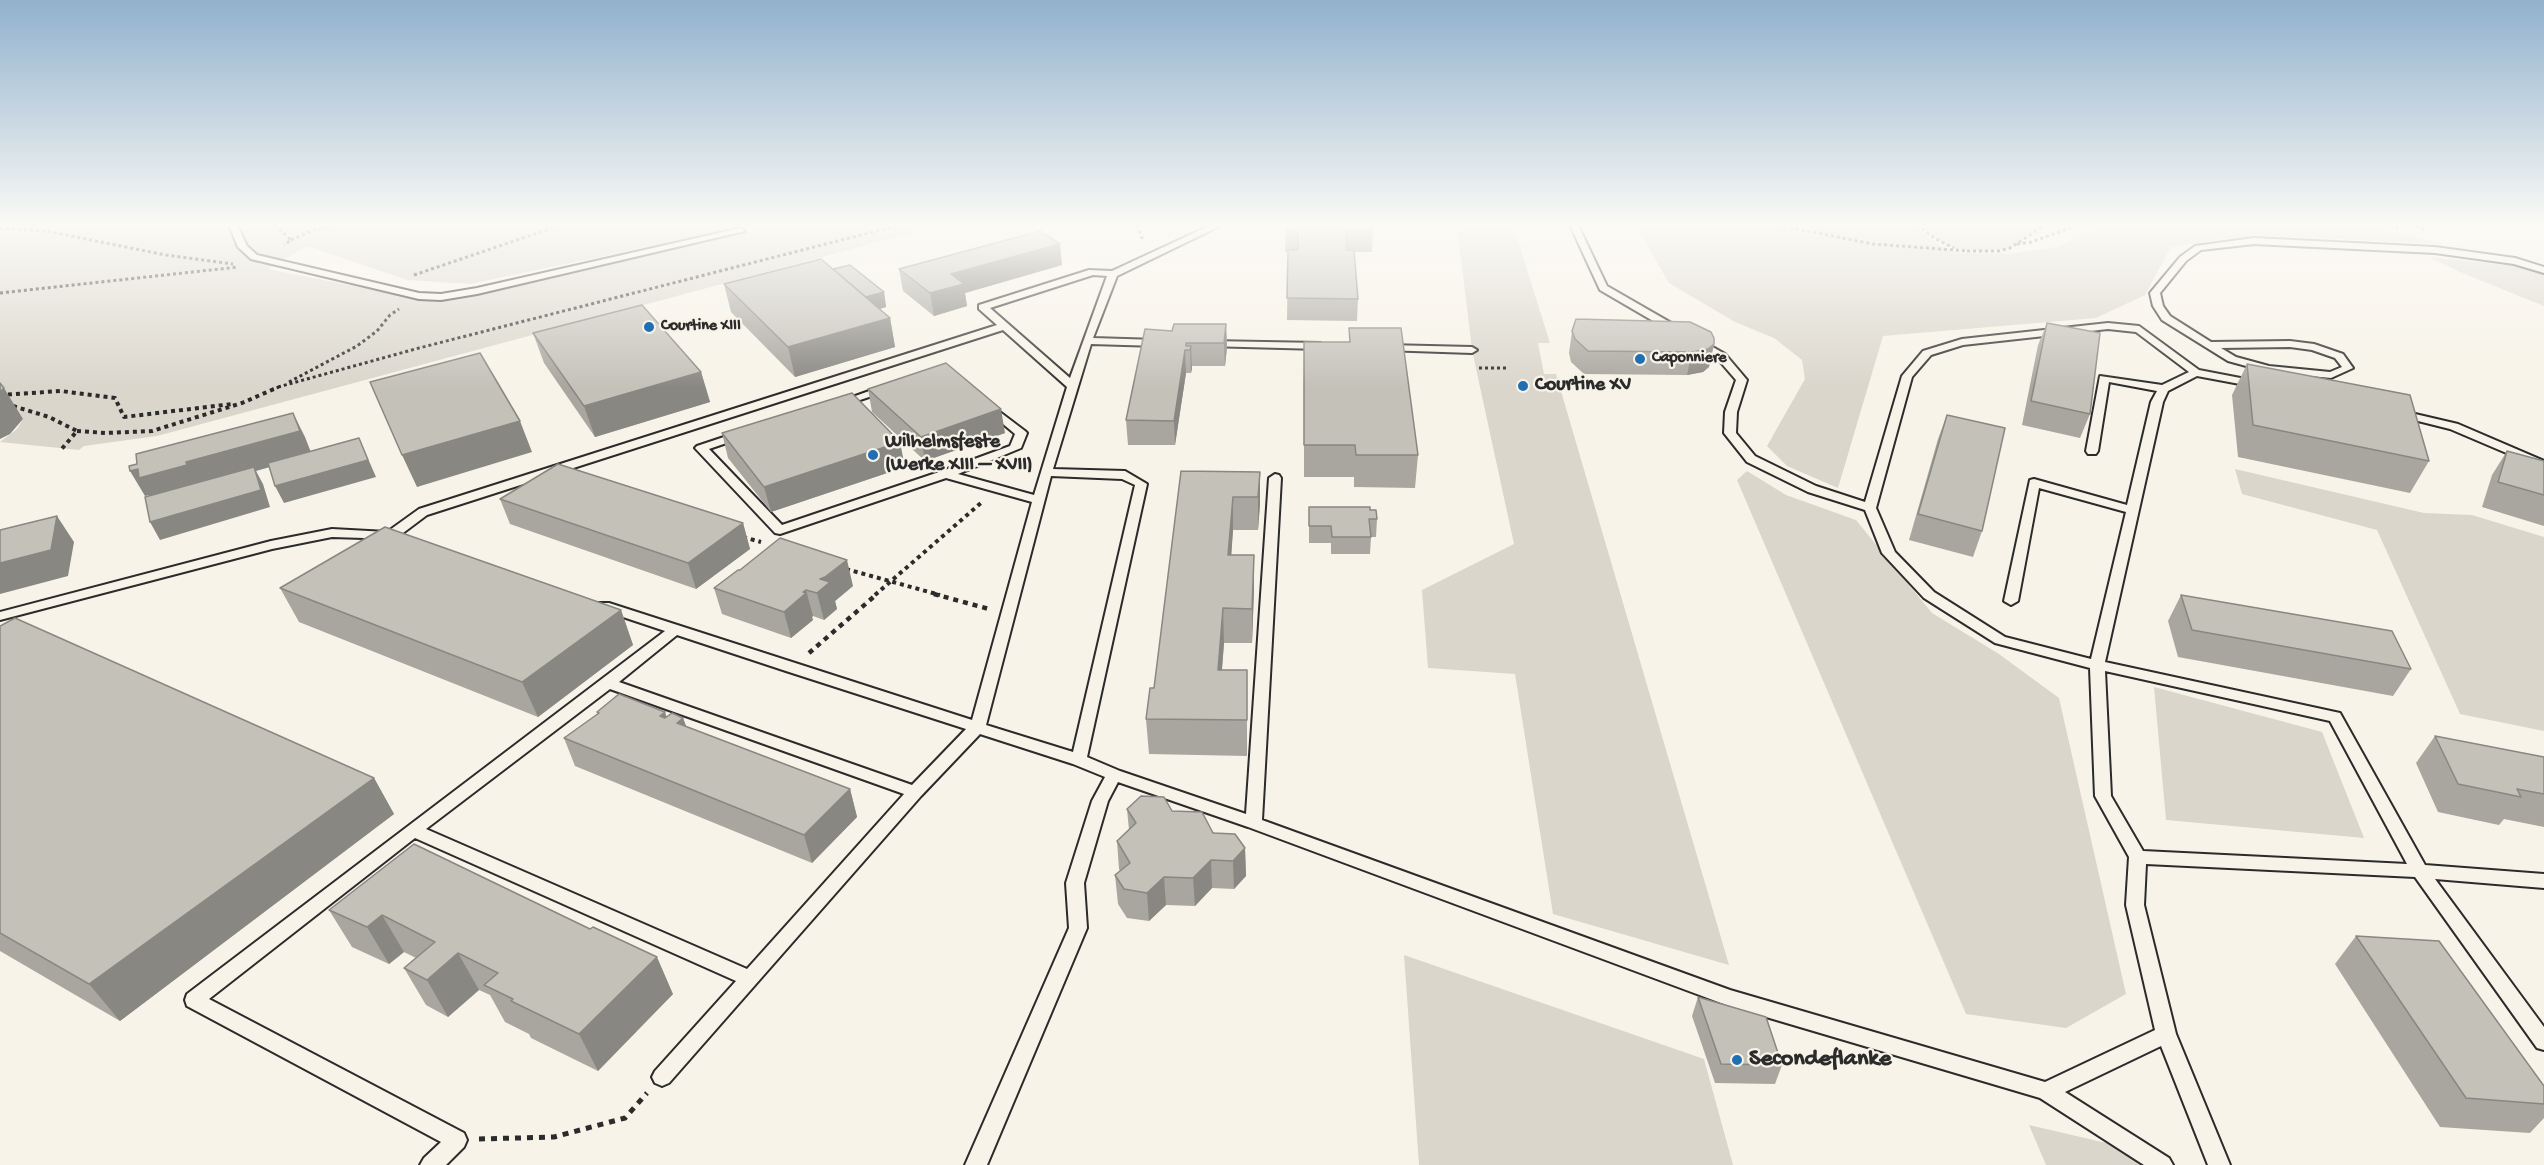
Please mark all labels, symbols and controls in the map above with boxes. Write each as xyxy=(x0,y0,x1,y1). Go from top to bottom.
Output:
place label: Courtine XIII xyxy=(661,317,741,337)
marker: Courtine XIII xyxy=(642,320,656,334)
place label: Caponniere xyxy=(1652,349,1727,369)
marker: Caponniere xyxy=(1633,352,1647,366)
place label: Courtine XV xyxy=(1535,374,1631,398)
marker: Courtine XV xyxy=(1516,379,1530,393)
place label: Wilhelmsfeste (Werke XIII – XVII) xyxy=(885,431,1033,478)
marker: Wilhelmsfeste (Werke XIII – XVII) xyxy=(866,448,880,462)
place label: Secondeflanke xyxy=(1749,1046,1891,1074)
marker: Secondeflanke xyxy=(1730,1053,1744,1067)

